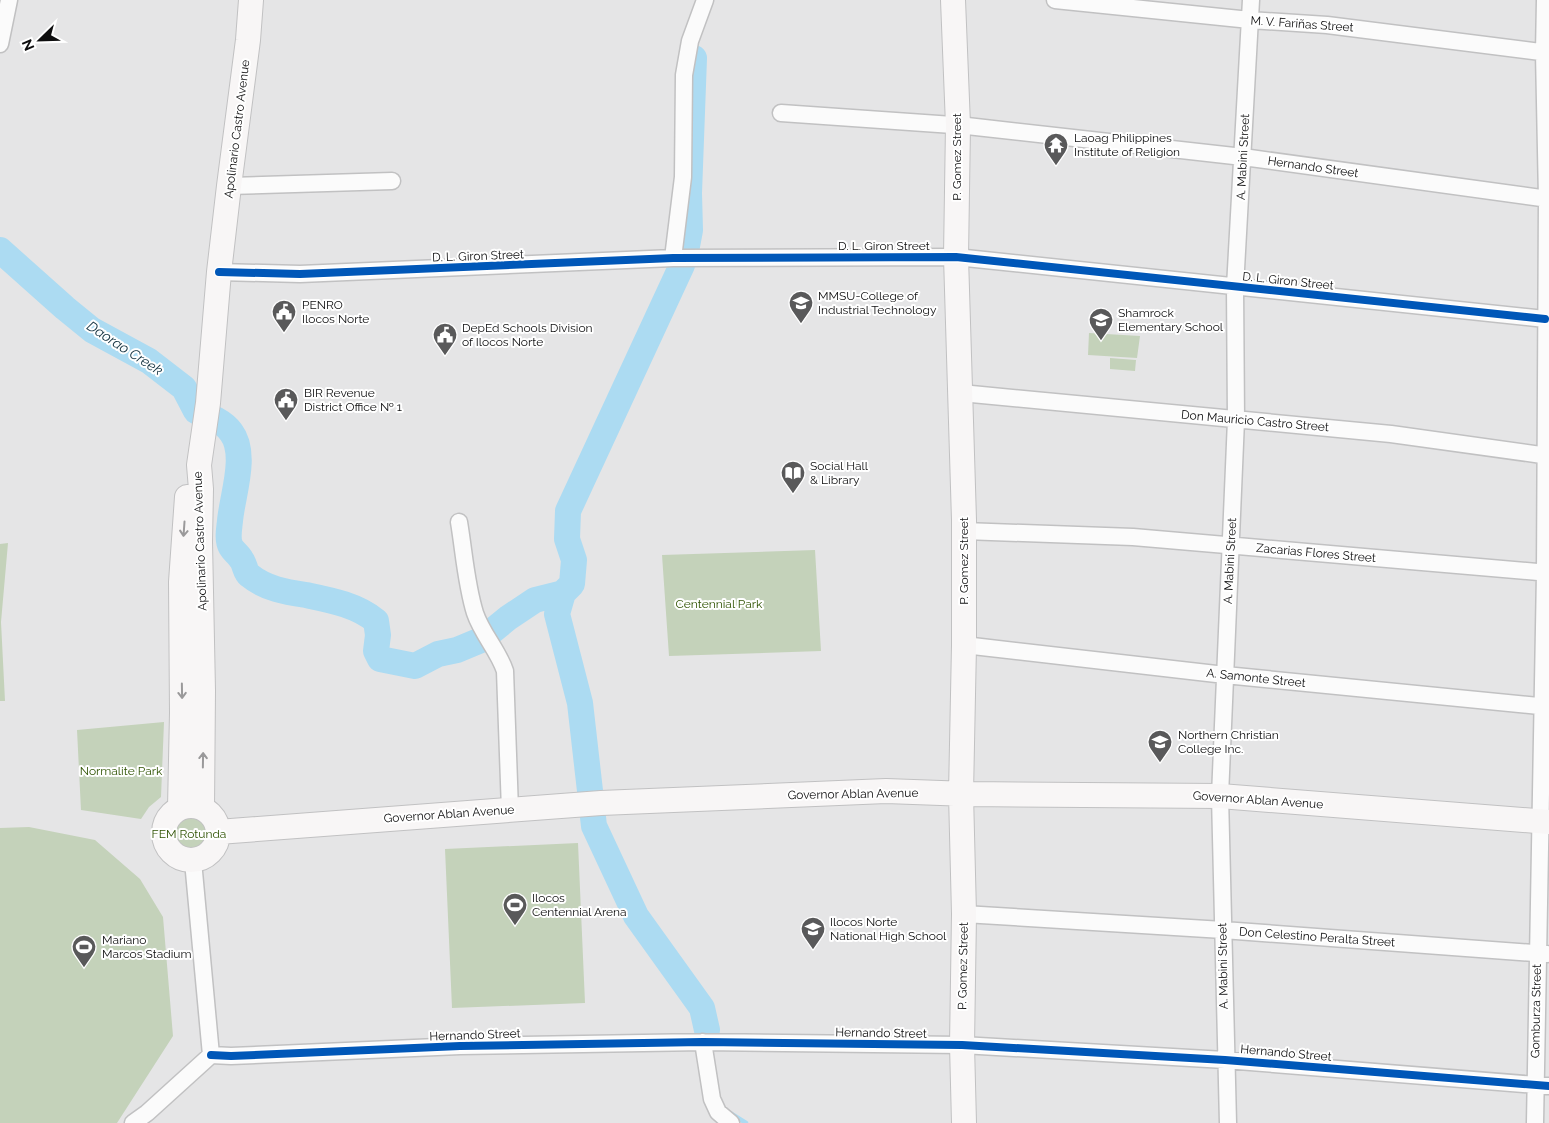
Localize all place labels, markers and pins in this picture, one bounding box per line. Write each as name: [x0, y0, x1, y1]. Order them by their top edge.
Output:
place label: Laoag Philippines Institute of Religion: [1074, 131, 1180, 159]
temple icon: Laoag Philippines Institute of Religion: [1043, 132, 1069, 166]
place label: MMSU-College of Industrial Technology: [818, 289, 937, 317]
school or university icon: MMSU-College of Industrial Technology: [788, 290, 814, 324]
place label: PENRO Ilocos Norte: [302, 298, 369, 326]
public building icon: PENRO Ilocos Norte: [271, 299, 297, 333]
place label: Shamrock Elementary School: [1118, 306, 1224, 334]
school or university icon: Shamrock Elementary School: [1088, 307, 1114, 341]
place label: DepEd Schools Division of Ilocos Norte: [462, 321, 593, 349]
public building icon: DepEd Schools Division of Ilocos Norte: [432, 322, 458, 356]
place label: BIR Revenue District Office № 1: [304, 386, 402, 414]
public building icon: BIR Revenue District Office № 1: [273, 387, 299, 421]
place label: Social Hall & Library: [810, 459, 869, 487]
library icon: Social Hall & Library: [780, 460, 806, 494]
place label: Northern Christian College Inc.: [1178, 728, 1279, 756]
school or university icon: Northern Christian College Inc.: [1147, 729, 1173, 763]
place label: Ilocos Centennial Arena: [532, 891, 627, 919]
sports icon: Ilocos Centennial Arena: [502, 892, 528, 926]
place label: Ilocos Norte National High School: [830, 915, 947, 943]
school or university icon: Ilocos Norte National High School: [800, 916, 826, 950]
place label: Mariano Marcos Stadium: [102, 933, 192, 961]
sports icon: Mariano Marcos Stadium: [71, 934, 97, 968]

